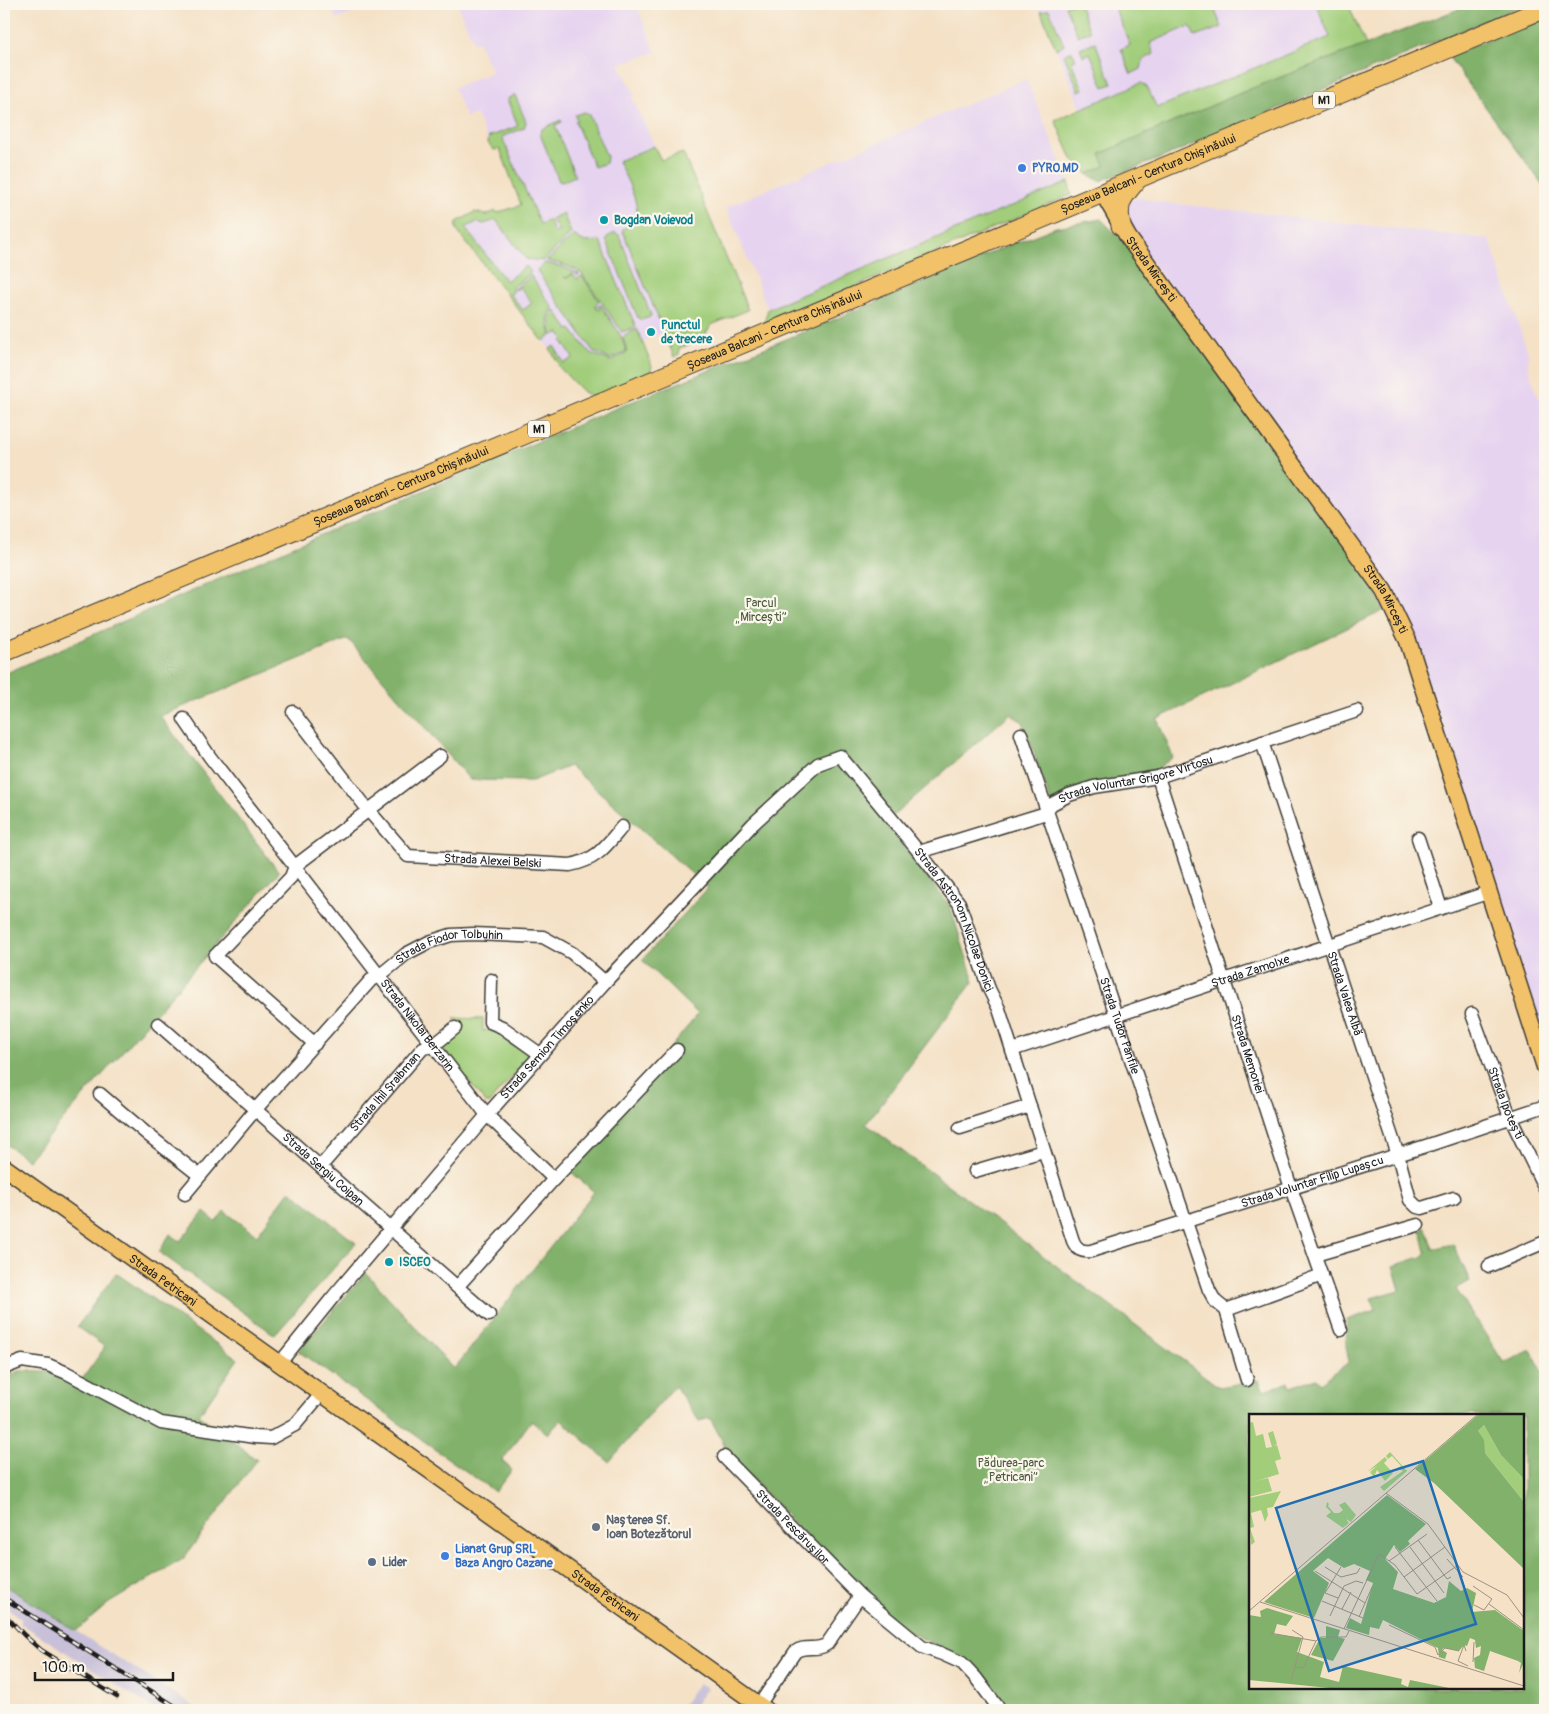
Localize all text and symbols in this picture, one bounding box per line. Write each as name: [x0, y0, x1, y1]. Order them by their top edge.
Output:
road number: M1: [1313, 92, 1335, 108]
street label: Șoseaua Balcani - Centura Chișinăului: [1058, 131, 1238, 217]
place label: PYRO.MD: [1032, 161, 1079, 176]
marker: PYRO.MD: [1016, 162, 1028, 174]
place label: Bogdan Voievod: [614, 213, 693, 228]
marker: Bogdan Voievod: [598, 214, 610, 226]
street label: Strada Mircești: [1122, 233, 1180, 305]
street label: Șoseaua Balcani - Centura Chișinăului: [685, 287, 864, 373]
place label: Punctul de trecere: [661, 318, 713, 347]
marker: Punctul de trecere: [645, 326, 657, 338]
road number: M1: [528, 420, 550, 438]
street label: Șoseaua Balcani - Centura Chișinăului: [311, 443, 490, 529]
street label: Strada Mircești: [1360, 561, 1411, 636]
park label: Parcul „Mircești”: [735, 596, 787, 625]
street label: Strada Voluntar Grigore Vîrtosu: [1056, 752, 1215, 807]
street label: Strada Astronom Nicolae Donici: [911, 844, 997, 994]
street label: Strada Alexei Belski: [444, 851, 541, 871]
street label: Strada Fiodor Tolbuhin: [392, 926, 503, 967]
street label: Strada Valea Albă: [1324, 949, 1366, 1038]
street label: Strada Zamolxe: [1209, 951, 1291, 991]
street label: Strada Tudor Panfile: [1096, 975, 1143, 1076]
street label: Strada Nikolai Berzarin: [377, 976, 458, 1074]
street label: Strada Semion Timoșenko: [497, 992, 598, 1102]
street label: Strada Memoriei: [1228, 1013, 1267, 1095]
street label: Strada Ihil Șraibman: [347, 1049, 424, 1135]
street label: Strada Ipotești: [1485, 1065, 1527, 1141]
street label: Strada Sergiu Coipan: [279, 1129, 367, 1209]
street label: Strada Voluntar Filip Lupașcu: [1239, 1152, 1385, 1211]
street label: Strada Petricani: [126, 1251, 200, 1309]
place label: ISCEO: [399, 1255, 431, 1270]
marker: ISCEO: [383, 1256, 395, 1268]
inset map: [1249, 1414, 1524, 1689]
park label: Pădurea-parc „Petricani”: [977, 1456, 1045, 1485]
street label: Strada Pescărușilor: [752, 1486, 833, 1568]
place label: Nașterea Sf. Ioan Botezătorul: [606, 1513, 691, 1542]
marker: Nașterea Sf. Ioan Botezătorul: [590, 1521, 602, 1533]
place label: Lianat Grup SRL Baza Angro Cazane: [455, 1542, 554, 1571]
marker: Lianat Grup SRL Baza Angro Cazane: [439, 1550, 451, 1562]
place label: Lider: [382, 1555, 408, 1570]
marker: Lider: [366, 1556, 378, 1568]
street label: Strada Petricani: [568, 1566, 642, 1625]
scale bar: [35, 1649, 172, 1681]
text: 100 m: [42, 1658, 85, 1677]

